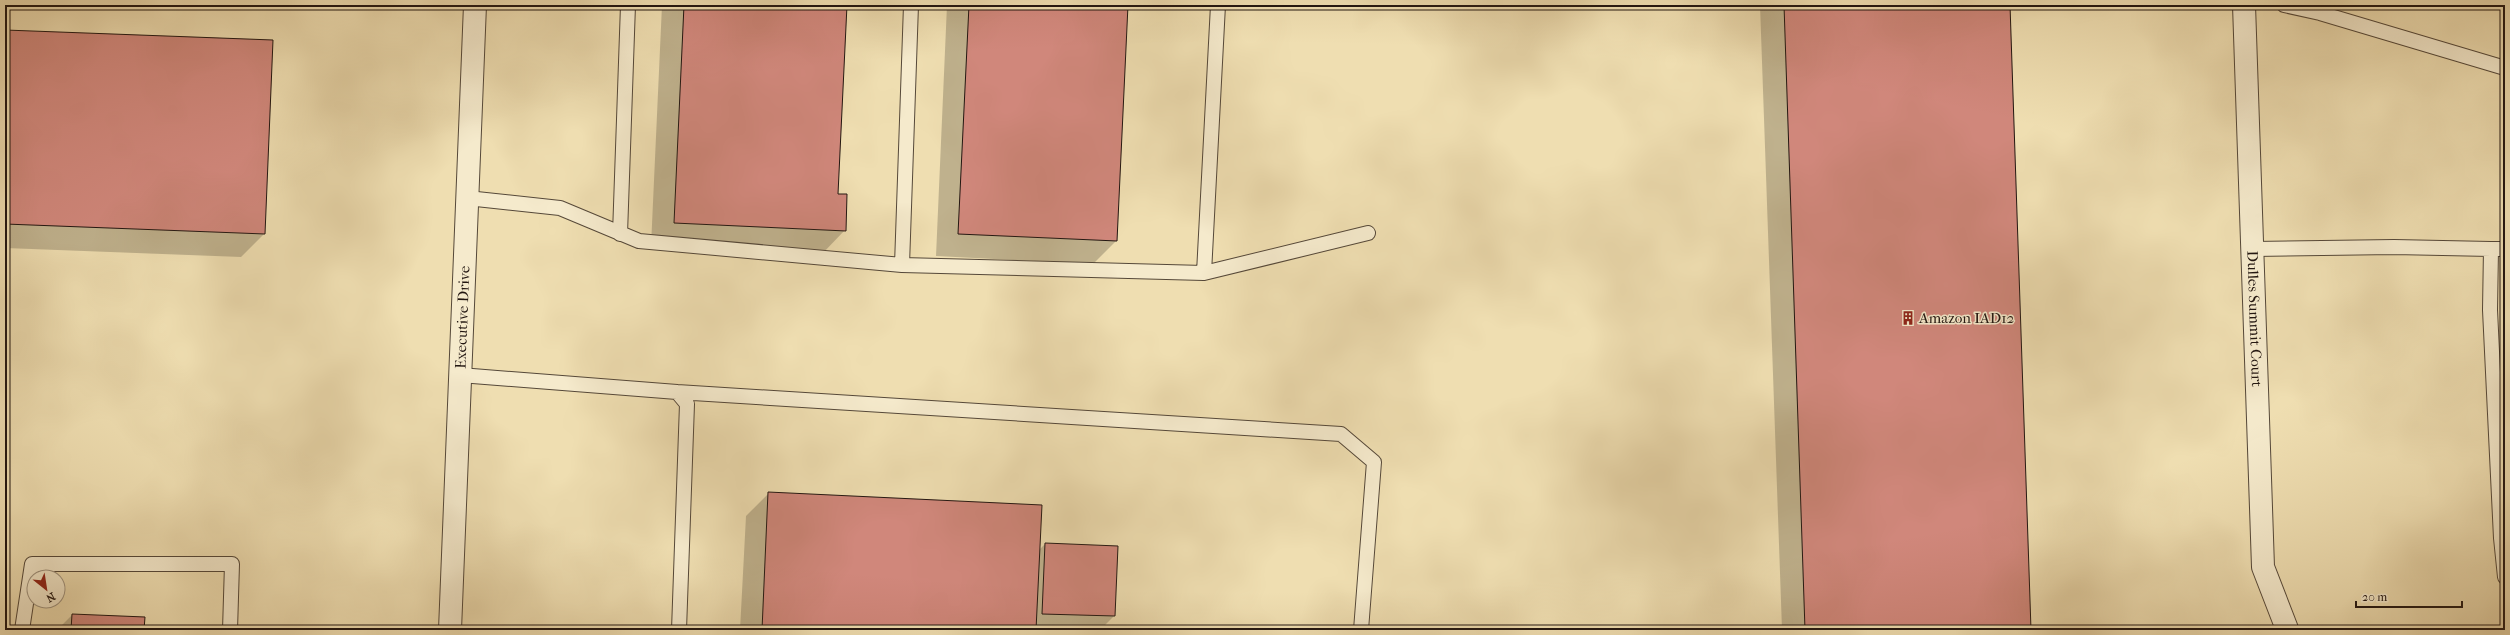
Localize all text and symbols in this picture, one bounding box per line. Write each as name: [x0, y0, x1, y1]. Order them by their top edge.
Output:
street label: Dulles Summit Court: [2243, 250, 2266, 388]
street label: Executive Drive: [451, 265, 474, 369]
place label: Amazon IAD12: [1918, 309, 2015, 327]
building icon: Amazon IAD12: [1900, 310, 1916, 326]
north arrow: [26, 569, 66, 609]
scale bar: [2356, 583, 2462, 609]
text: N: [43, 590, 58, 605]
text: 20 m: [2362, 590, 2387, 604]

